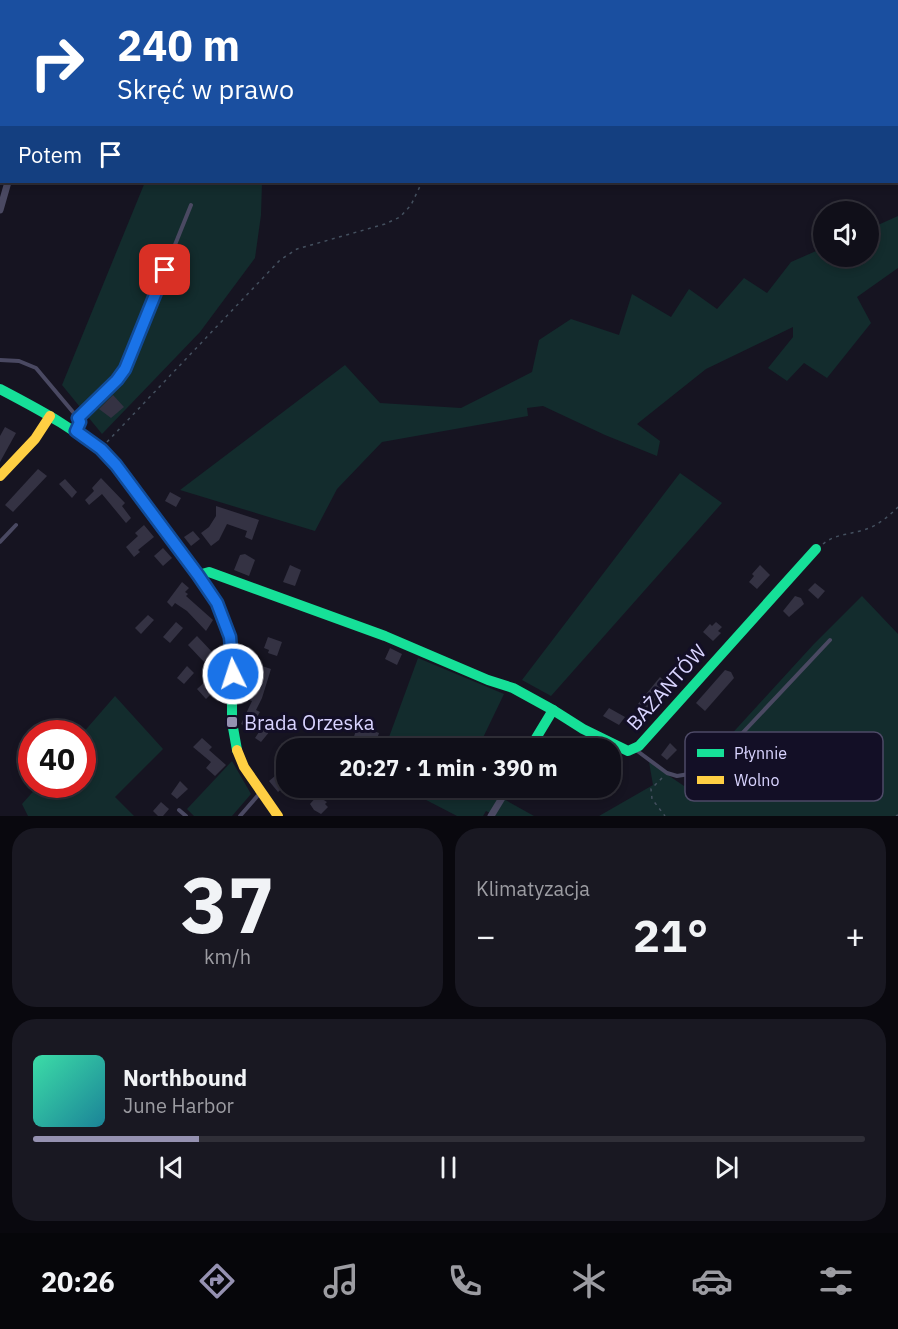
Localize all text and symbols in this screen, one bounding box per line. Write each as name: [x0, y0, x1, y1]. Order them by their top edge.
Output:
text: 240 m: [117, 18, 240, 73]
icon: right: [18, 24, 96, 102]
text: Skręć w prawo: [117, 71, 294, 106]
icon: arrive: [94, 138, 127, 171]
text: Potem: [18, 140, 82, 169]
map controls: [813, 201, 879, 267]
button: sound: [813, 201, 879, 267]
pin: [139, 244, 190, 295]
icon: arrive: [148, 253, 181, 286]
street label: BAŻANTÓW: [620, 638, 712, 736]
position arrow: [201, 642, 265, 706]
place label: Brada Orzeska: [244, 709, 375, 736]
marker: Brada Orzeska: [225, 715, 239, 729]
speed limit sign: 40: [18, 720, 96, 798]
legend: [685, 732, 883, 801]
text: Płynnie: [734, 743, 787, 763]
text: 20:27 · 1 min · 390 m: [339, 753, 558, 782]
text: Wolno: [734, 770, 779, 790]
text: 37: [181, 853, 274, 954]
text: Klimatyzacja: [476, 875, 590, 902]
text: 21°: [633, 906, 708, 964]
text: −: [476, 914, 496, 957]
text: +: [845, 914, 865, 957]
text: km/h: [204, 943, 251, 970]
text: Northbound: [123, 1063, 247, 1092]
text: June Harbor: [123, 1092, 234, 1119]
icon: previous: [155, 1151, 188, 1184]
icon: pause: [432, 1151, 465, 1184]
icon: next: [710, 1151, 743, 1184]
icon: directions: [196, 1260, 238, 1302]
icon: music: [320, 1260, 362, 1302]
icon: phone: [444, 1260, 486, 1302]
icon: climate: [568, 1260, 610, 1302]
icon: car: [691, 1260, 733, 1302]
icon: filters: [815, 1260, 857, 1302]
text: 20:26: [41, 1264, 115, 1299]

